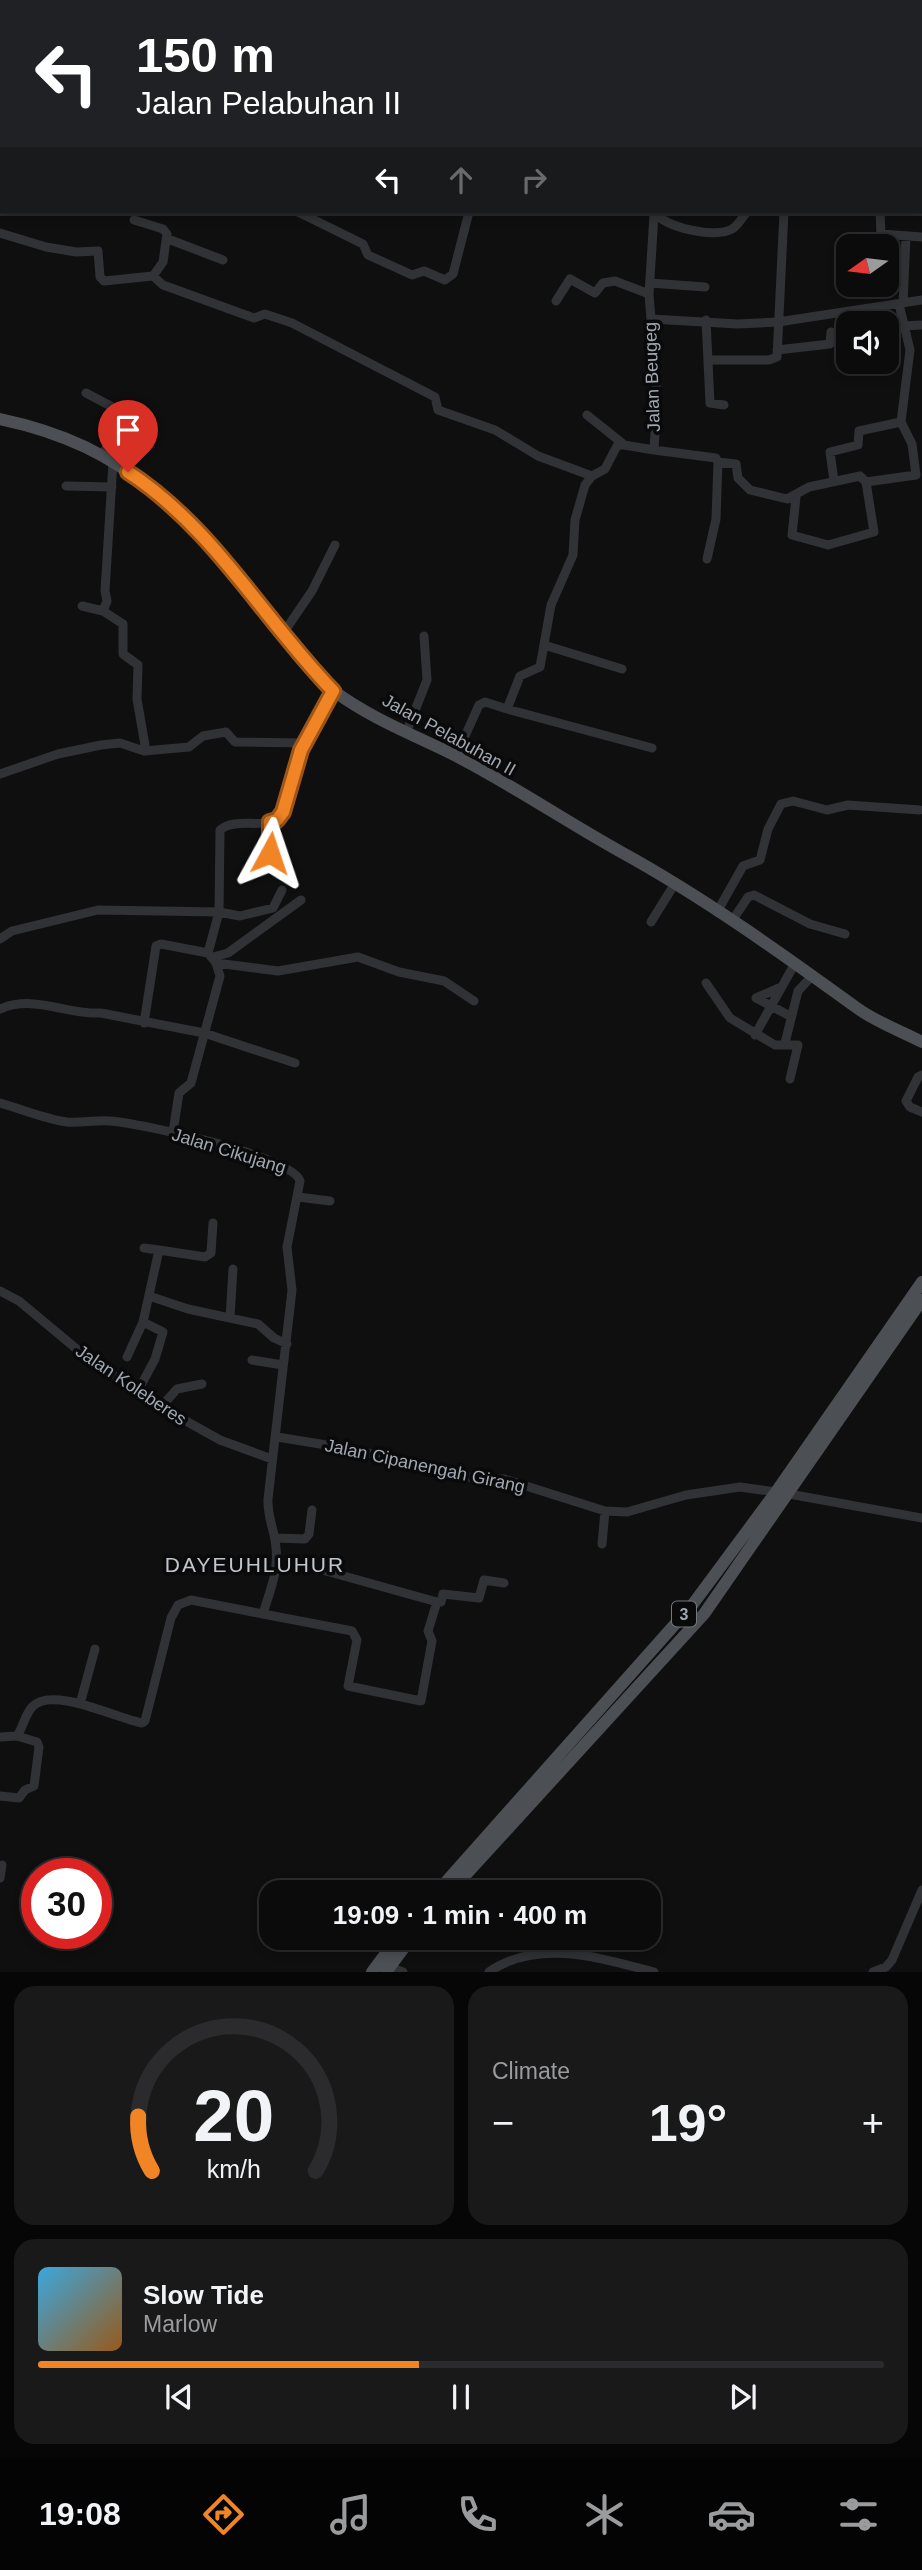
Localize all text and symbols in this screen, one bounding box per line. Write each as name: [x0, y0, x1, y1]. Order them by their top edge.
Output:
icon: left: [21, 28, 112, 119]
text: 150 m: [136, 28, 275, 82]
text: Jalan Pelabuhan II: [136, 85, 401, 121]
icon: left: [369, 161, 407, 199]
icon: ahead: [442, 161, 480, 199]
icon: right: [515, 161, 553, 199]
north arrow: [836, 234, 900, 298]
map controls: [836, 234, 899, 374]
button: sound: [836, 311, 899, 374]
street label: Jalan Beugeg: [640, 322, 664, 432]
pin: [98, 400, 158, 472]
icon: arrive: [109, 411, 147, 449]
street label: Jalan Pelabuhan II: [379, 690, 519, 780]
position arrow: [233, 816, 307, 890]
street label: Jalan Cikujang: [170, 1124, 288, 1178]
street label: Jalan Koleberes: [72, 1341, 190, 1429]
street label: Jalan Cipanengah Girang: [323, 1435, 527, 1497]
district label: DAYEUHLUHUR: [165, 1553, 345, 1576]
road number: 3: [672, 1602, 696, 1626]
speed limit sign: 30: [21, 1858, 112, 1949]
text: 19:09 · 1 min · 400 m: [333, 1900, 587, 1930]
text: Climate: [492, 2058, 570, 2084]
text: 20: [194, 2076, 274, 2157]
text: 19°: [649, 2094, 727, 2152]
text: −: [492, 2102, 514, 2144]
text: +: [862, 2102, 884, 2144]
text: km/h: [207, 2155, 261, 2183]
text: Slow Tide: [143, 2280, 264, 2310]
text: Marlow: [143, 2311, 217, 2337]
icon: previous: [160, 2378, 198, 2416]
icon: pause: [442, 2378, 480, 2416]
icon: next: [724, 2378, 762, 2416]
icon: directions: [199, 2490, 248, 2539]
icon: music: [326, 2490, 375, 2539]
icon: phone: [453, 2490, 502, 2539]
icon: climate: [580, 2490, 629, 2539]
icon: car: [707, 2490, 756, 2539]
icon: filters: [834, 2490, 883, 2539]
text: 19:08: [39, 2496, 121, 2532]

